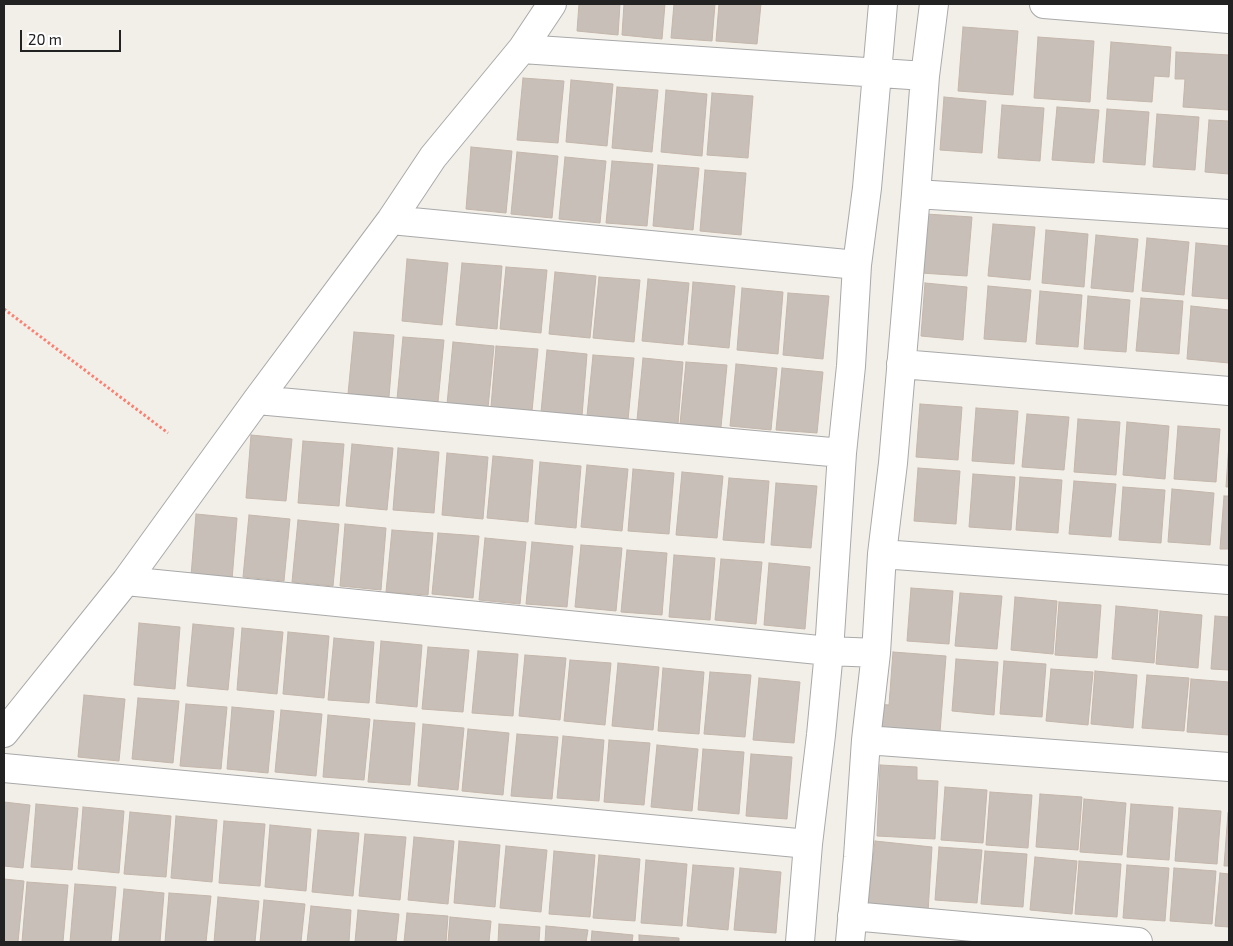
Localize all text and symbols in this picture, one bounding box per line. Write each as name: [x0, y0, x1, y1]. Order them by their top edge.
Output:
scale bar: [22, 20, 124, 52]
text: 20 m: [28, 30, 62, 48]

